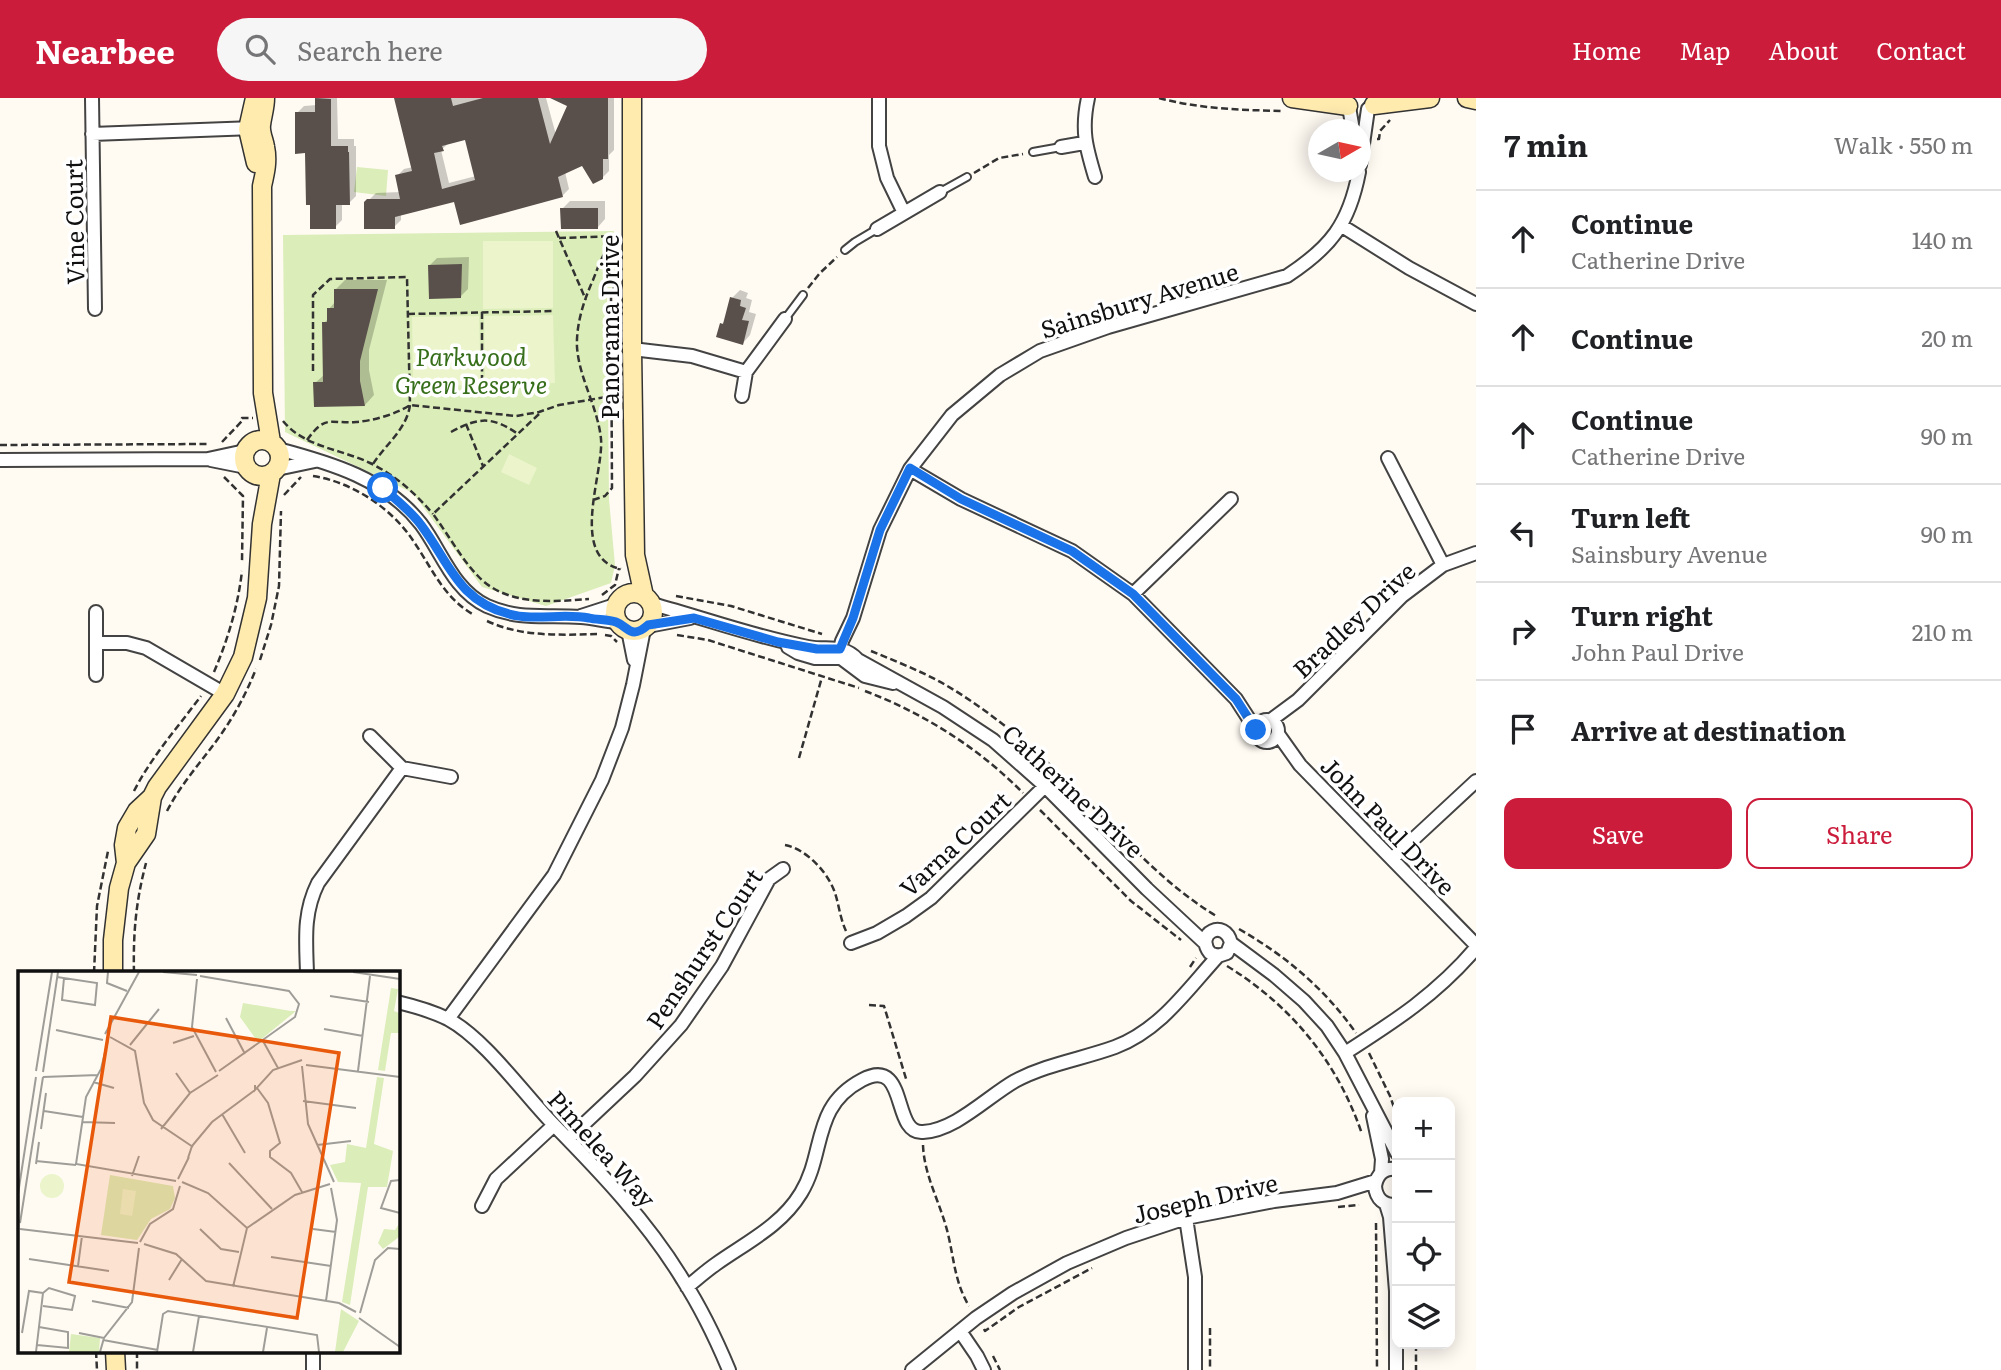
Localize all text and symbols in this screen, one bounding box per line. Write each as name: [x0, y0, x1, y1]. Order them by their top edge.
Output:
search box: [217, 18, 707, 81]
text: Nearbee: [35, 25, 175, 74]
icon: search: [241, 30, 279, 68]
text: Search here: [297, 30, 443, 69]
text: Home: [1572, 32, 1641, 67]
text: Map: [1679, 32, 1730, 67]
text: About: [1768, 32, 1838, 67]
text: Contact: [1876, 32, 1966, 67]
north arrow: [1308, 119, 1371, 182]
text: 7 min: [1504, 122, 1588, 166]
text: Walk · 550 m: [1834, 127, 1973, 161]
street label: Vine Court: [54, 159, 92, 285]
text: Continue: [1571, 203, 1693, 242]
icon: ahead: [1504, 220, 1542, 258]
text: 140 m: [1912, 222, 1973, 256]
street label: Panorama Drive: [591, 235, 626, 419]
text: Catherine Drive: [1571, 242, 1745, 276]
street label: Sainsbury Avenue: [1036, 252, 1242, 346]
icon: ahead: [1504, 318, 1542, 356]
text: Continue: [1571, 318, 1693, 357]
text: 20 m: [1921, 320, 1973, 354]
park label: Parkwood Green Reserve: [395, 338, 547, 401]
text: Continue: [1571, 399, 1693, 438]
icon: ahead: [1504, 416, 1542, 454]
text: 90 m: [1921, 418, 1973, 452]
text: Catherine Drive: [1571, 438, 1745, 472]
route start: [367, 472, 398, 503]
text: Turn left: [1571, 497, 1690, 536]
icon: left: [1504, 514, 1542, 552]
text: 90 m: [1921, 516, 1973, 550]
text: Sainsbury Avenue: [1571, 536, 1767, 570]
street label: Bradley Drive: [1284, 553, 1422, 685]
text: Turn right: [1571, 595, 1713, 634]
icon: right: [1504, 612, 1542, 650]
text: 210 m: [1912, 614, 1973, 648]
text: John Paul Drive: [1571, 634, 1744, 668]
icon: arrive: [1504, 710, 1542, 748]
text: Arrive at destination: [1571, 710, 1846, 749]
route end: [1240, 714, 1271, 745]
street label: Catherine Drive: [996, 715, 1152, 865]
street label: John Paul Drive: [1314, 748, 1464, 902]
street label: Varna Court: [891, 782, 1018, 904]
button: Save: [1504, 798, 1732, 869]
button: Share: [1746, 798, 1973, 869]
street label: Penshurst Court: [636, 860, 770, 1035]
inset map: [18, 971, 399, 1352]
street label: Pimelea Way: [541, 1082, 665, 1214]
map controls: [1392, 1097, 1455, 1349]
button: +: [1392, 1097, 1455, 1160]
button: −: [1392, 1160, 1455, 1223]
street label: Joseph Drive: [1129, 1163, 1281, 1231]
button: locate: [1392, 1223, 1455, 1286]
button: layers: [1392, 1286, 1455, 1349]

